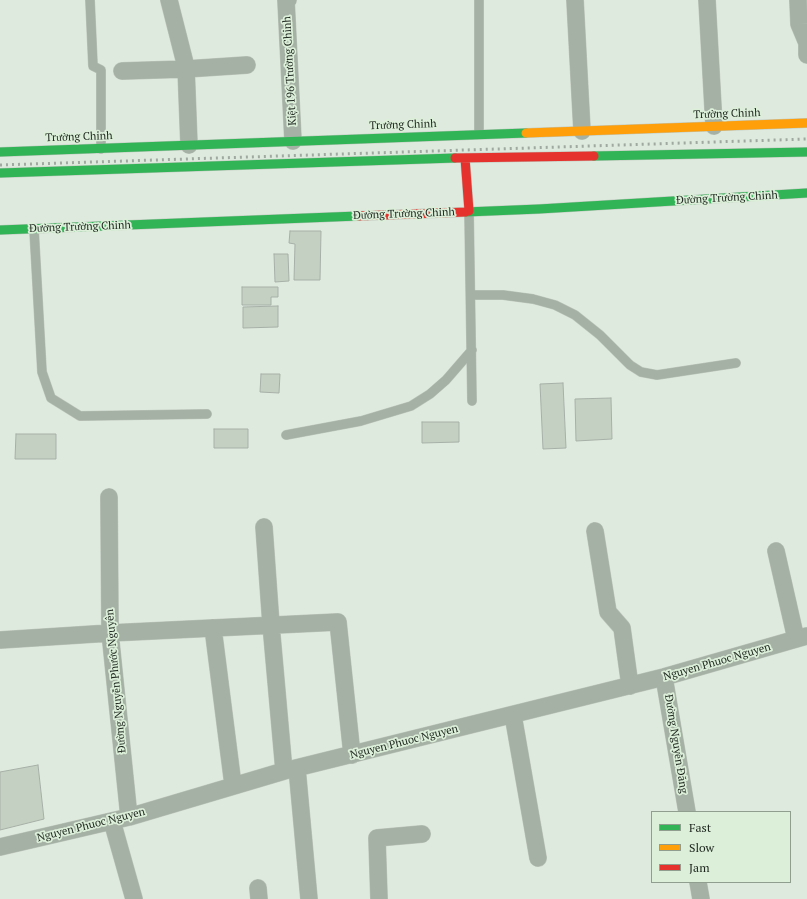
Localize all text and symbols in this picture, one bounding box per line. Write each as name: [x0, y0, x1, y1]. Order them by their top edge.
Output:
street label: Kiệt 196 Trường Chinh: [281, 16, 299, 126]
street label: Trường Chinh: [693, 106, 761, 122]
street label: Trường Chinh: [369, 117, 437, 133]
street label: Trường Chinh: [45, 129, 113, 145]
street label: Đường Trường Chinh: [676, 189, 778, 207]
street label: Đường Trường Chinh: [353, 206, 455, 222]
street label: Đường Trường Chinh: [29, 219, 131, 235]
street label: Đường Nguyễn Phước Nguyên: [103, 608, 129, 754]
street label: Nguyen Phuoc Nguyen: [662, 640, 772, 684]
street label: Đường Nguyễn Đăng: [662, 694, 690, 794]
street label: Nguyen Phuoc Nguyen: [349, 722, 459, 762]
street label: Nguyen Phuoc Nguyen: [36, 805, 146, 845]
legend: [651, 811, 791, 883]
text: Fast: [689, 820, 711, 835]
text: Slow: [689, 840, 714, 855]
text: Jam: [689, 860, 710, 875]

